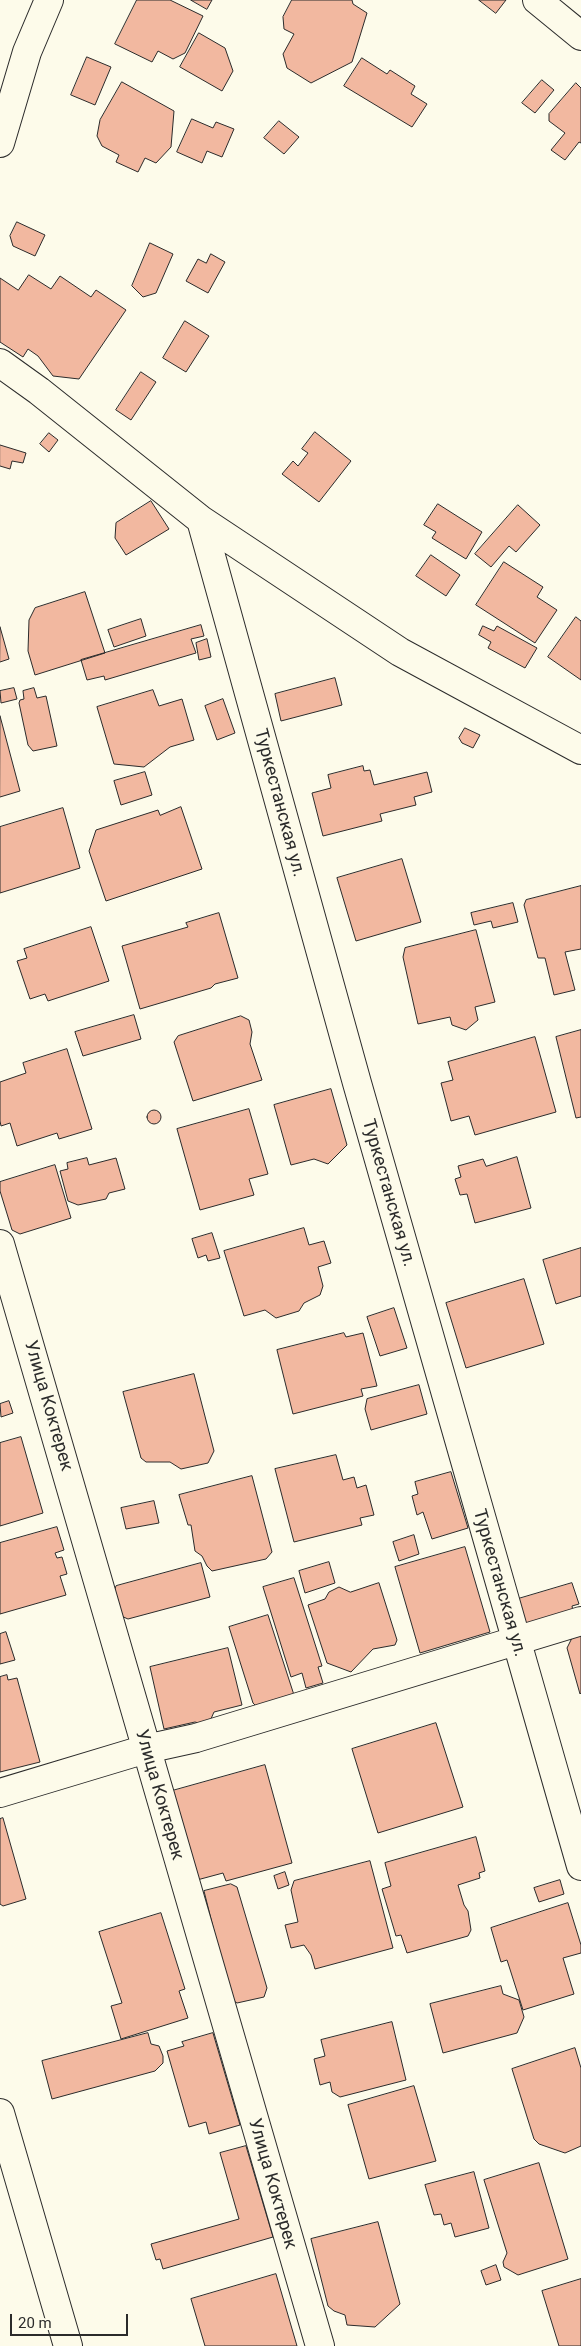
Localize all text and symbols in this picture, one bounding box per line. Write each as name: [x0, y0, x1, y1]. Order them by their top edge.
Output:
street label: Туркестанская ул.: [249, 727, 309, 879]
street label: Туркестанская ул.: [357, 1117, 419, 1269]
street label: Улица Коктерек: [19, 1338, 77, 1474]
street label: Туркестанская ул.: [468, 1507, 530, 1659]
street label: Улица Коктерек: [130, 1727, 188, 1863]
street label: Улица Коктерек: [243, 2116, 301, 2252]
scale bar: [12, 2304, 130, 2336]
text: 20 m: [18, 2314, 52, 2332]

